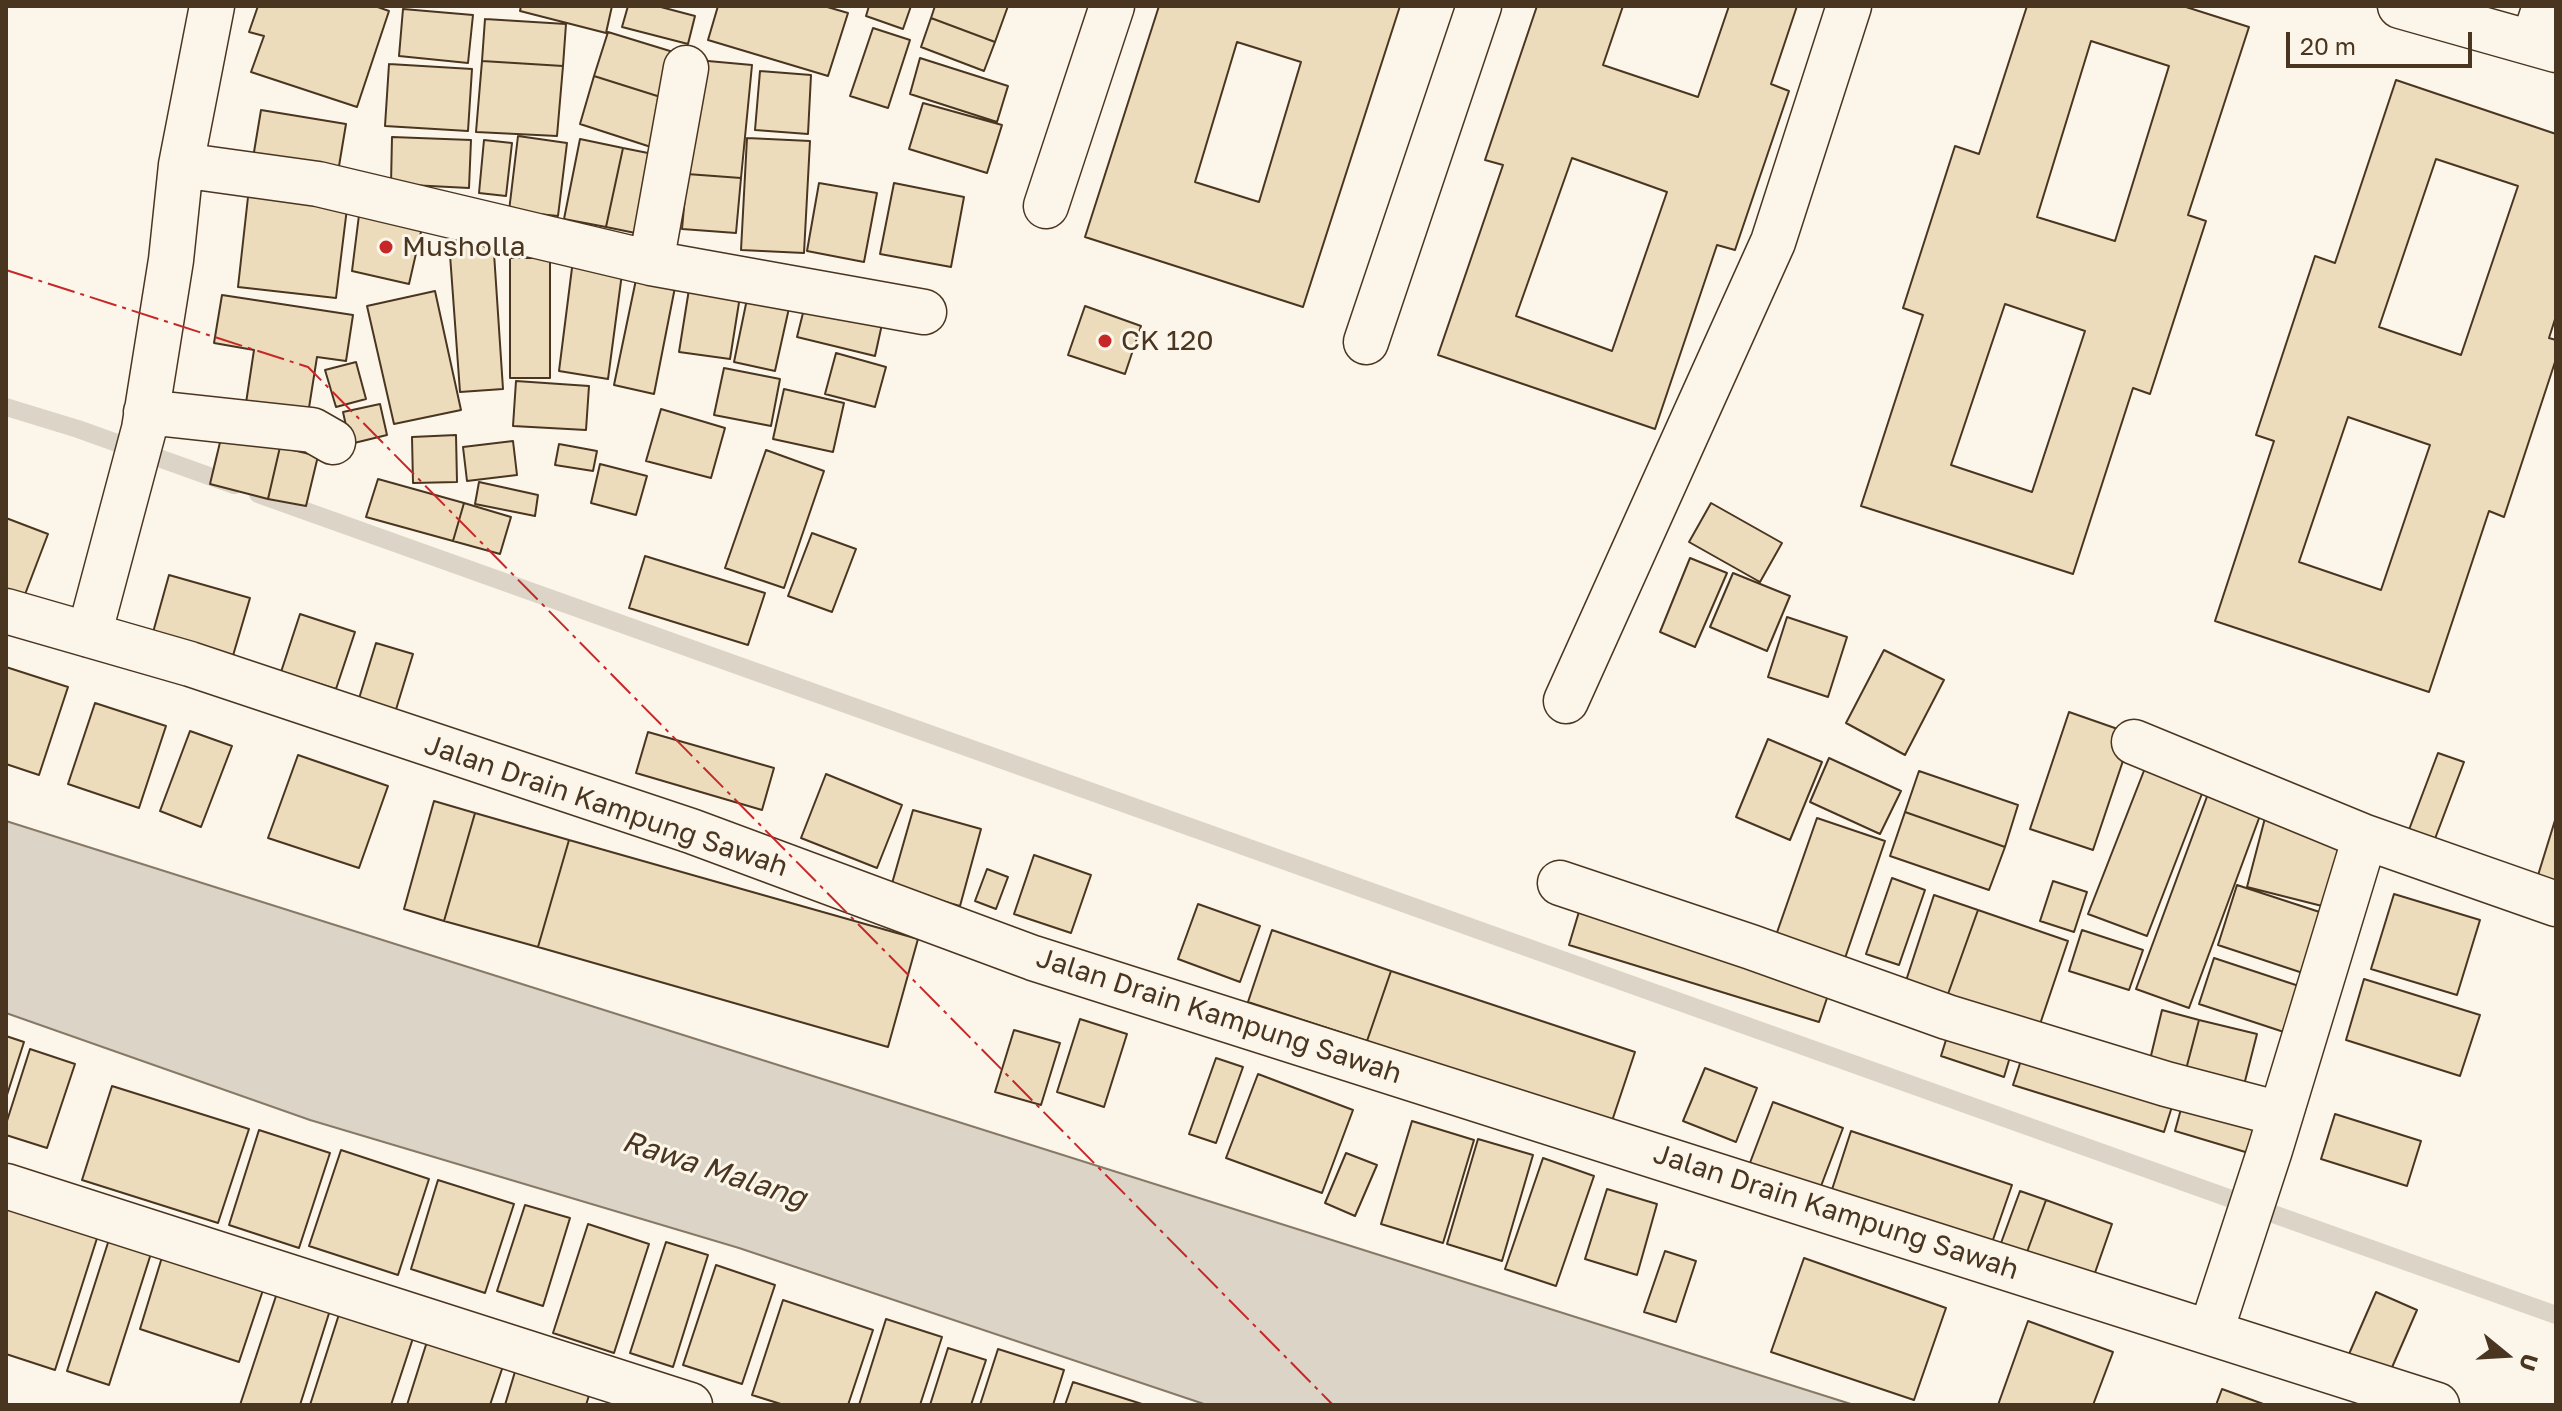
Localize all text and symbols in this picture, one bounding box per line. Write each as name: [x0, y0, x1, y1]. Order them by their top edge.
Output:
scale bar: [2290, 16, 2476, 66]
text: 20 m: [2300, 31, 2356, 60]
place label: Musholla: [402, 230, 526, 264]
marker: Musholla: [377, 238, 395, 256]
place label: CK 120: [1121, 324, 1214, 358]
marker: CK 120: [1096, 332, 1114, 350]
street label: Jalan Drain Kampung Sawah: [420, 728, 792, 884]
street label: Jalan Drain Kampung Sawah: [1032, 941, 1406, 1091]
water label: Rawa Malang: [618, 1123, 810, 1217]
street label: Jalan Drain Kampung Sawah: [1649, 1137, 2023, 1287]
north arrow: [2466, 1315, 2546, 1395]
text: U: [2514, 1351, 2545, 1374]

